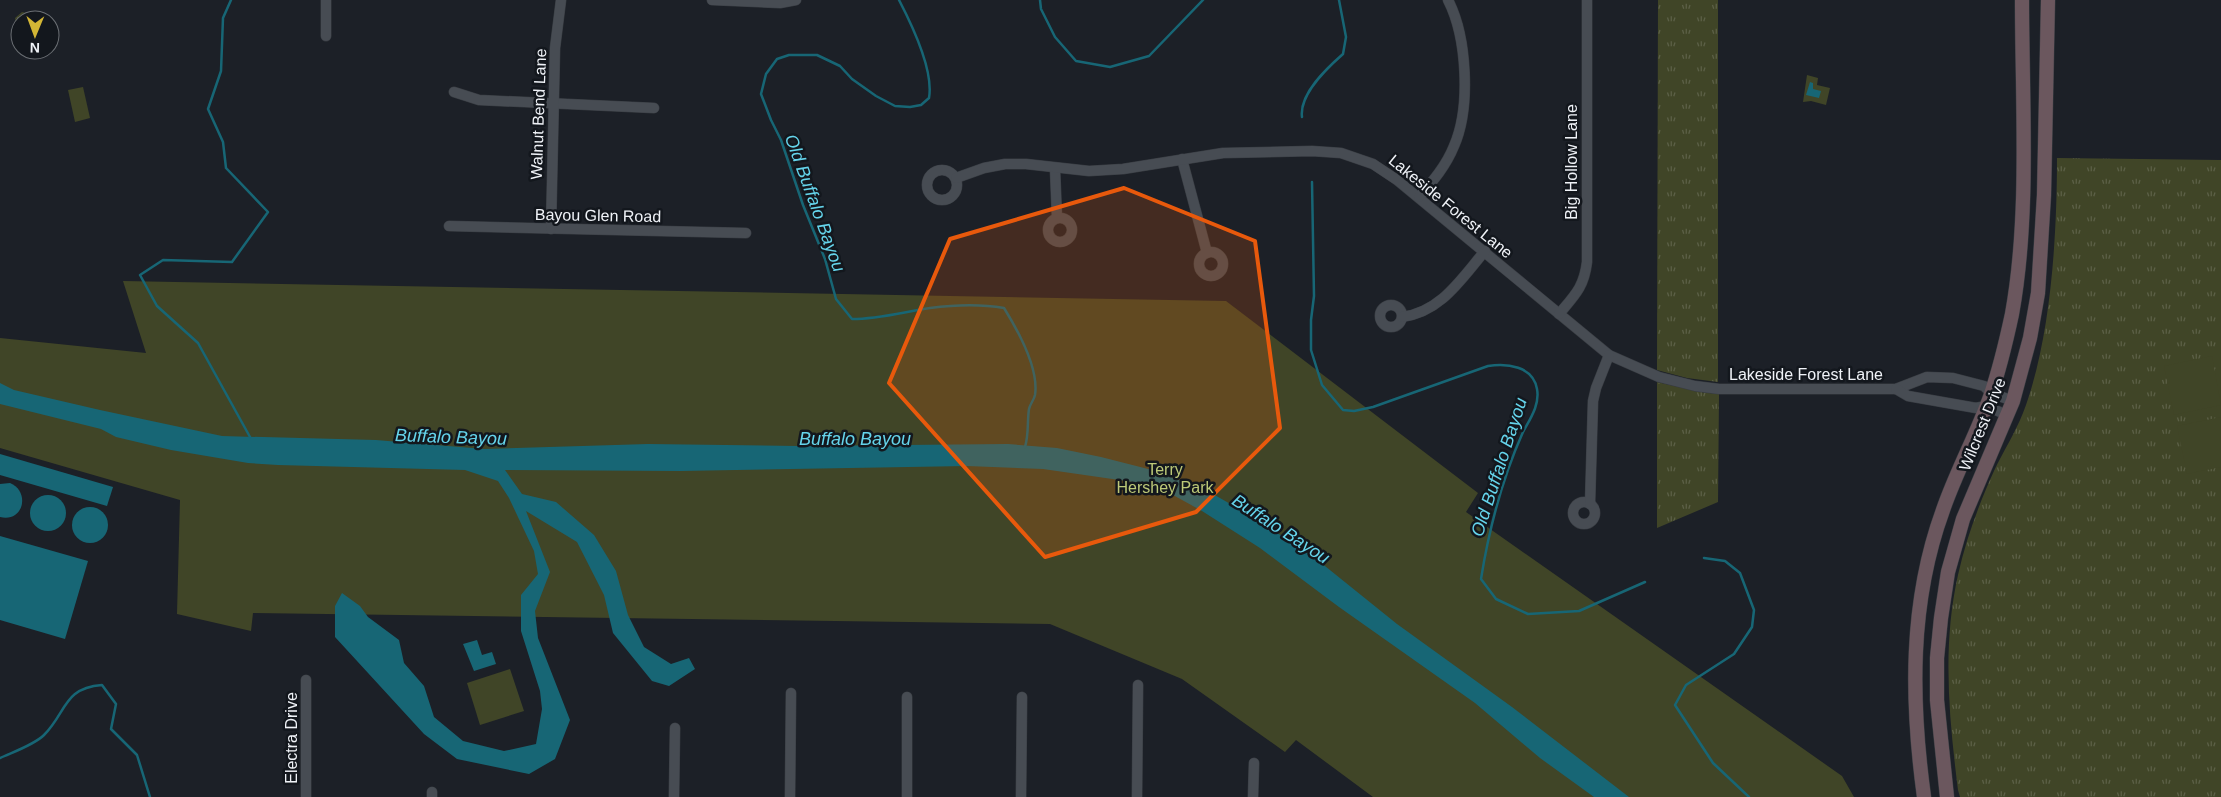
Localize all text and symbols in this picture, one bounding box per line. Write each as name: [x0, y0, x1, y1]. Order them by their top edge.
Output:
north arrow: [10, 10, 60, 60]
text: N: [30, 40, 40, 56]
street label: Walnut Bend Lane: [528, 48, 549, 180]
street label: Big Hollow Lane: [1563, 104, 1580, 220]
water label: Old Buffalo Bayou: [781, 131, 849, 275]
street label: Lakeside Forest Lane: [1386, 151, 1516, 261]
street label: Bayou Glen Road: [535, 206, 661, 225]
street label: Lakeside Forest Lane: [1729, 366, 1883, 383]
street label: Wilcrest Drive: [1956, 375, 2009, 473]
water label: Old Buffalo Bayou: [1467, 395, 1531, 539]
water label: Buffalo Bayou: [395, 425, 507, 449]
water label: Buffalo Bayou: [799, 429, 911, 449]
park label: Terry Hershey Park: [1117, 461, 1214, 496]
water label: Buffalo Bayou: [1229, 490, 1333, 568]
street label: Electra Drive: [283, 692, 300, 784]

